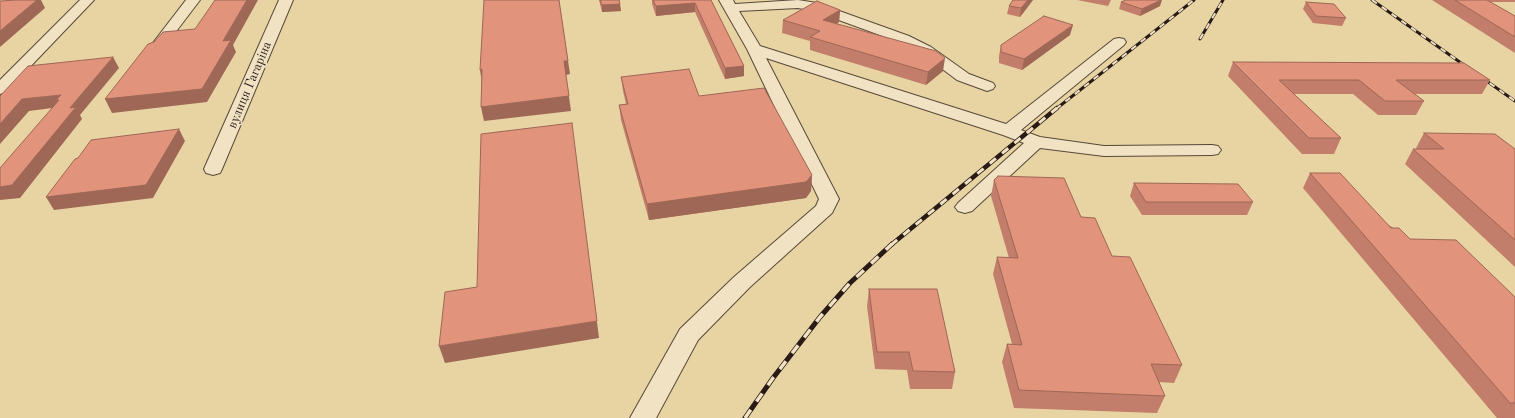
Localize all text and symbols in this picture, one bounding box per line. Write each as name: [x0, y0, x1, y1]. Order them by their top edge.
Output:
street label: вулиця Гагаріна: [225, 39, 275, 131]

